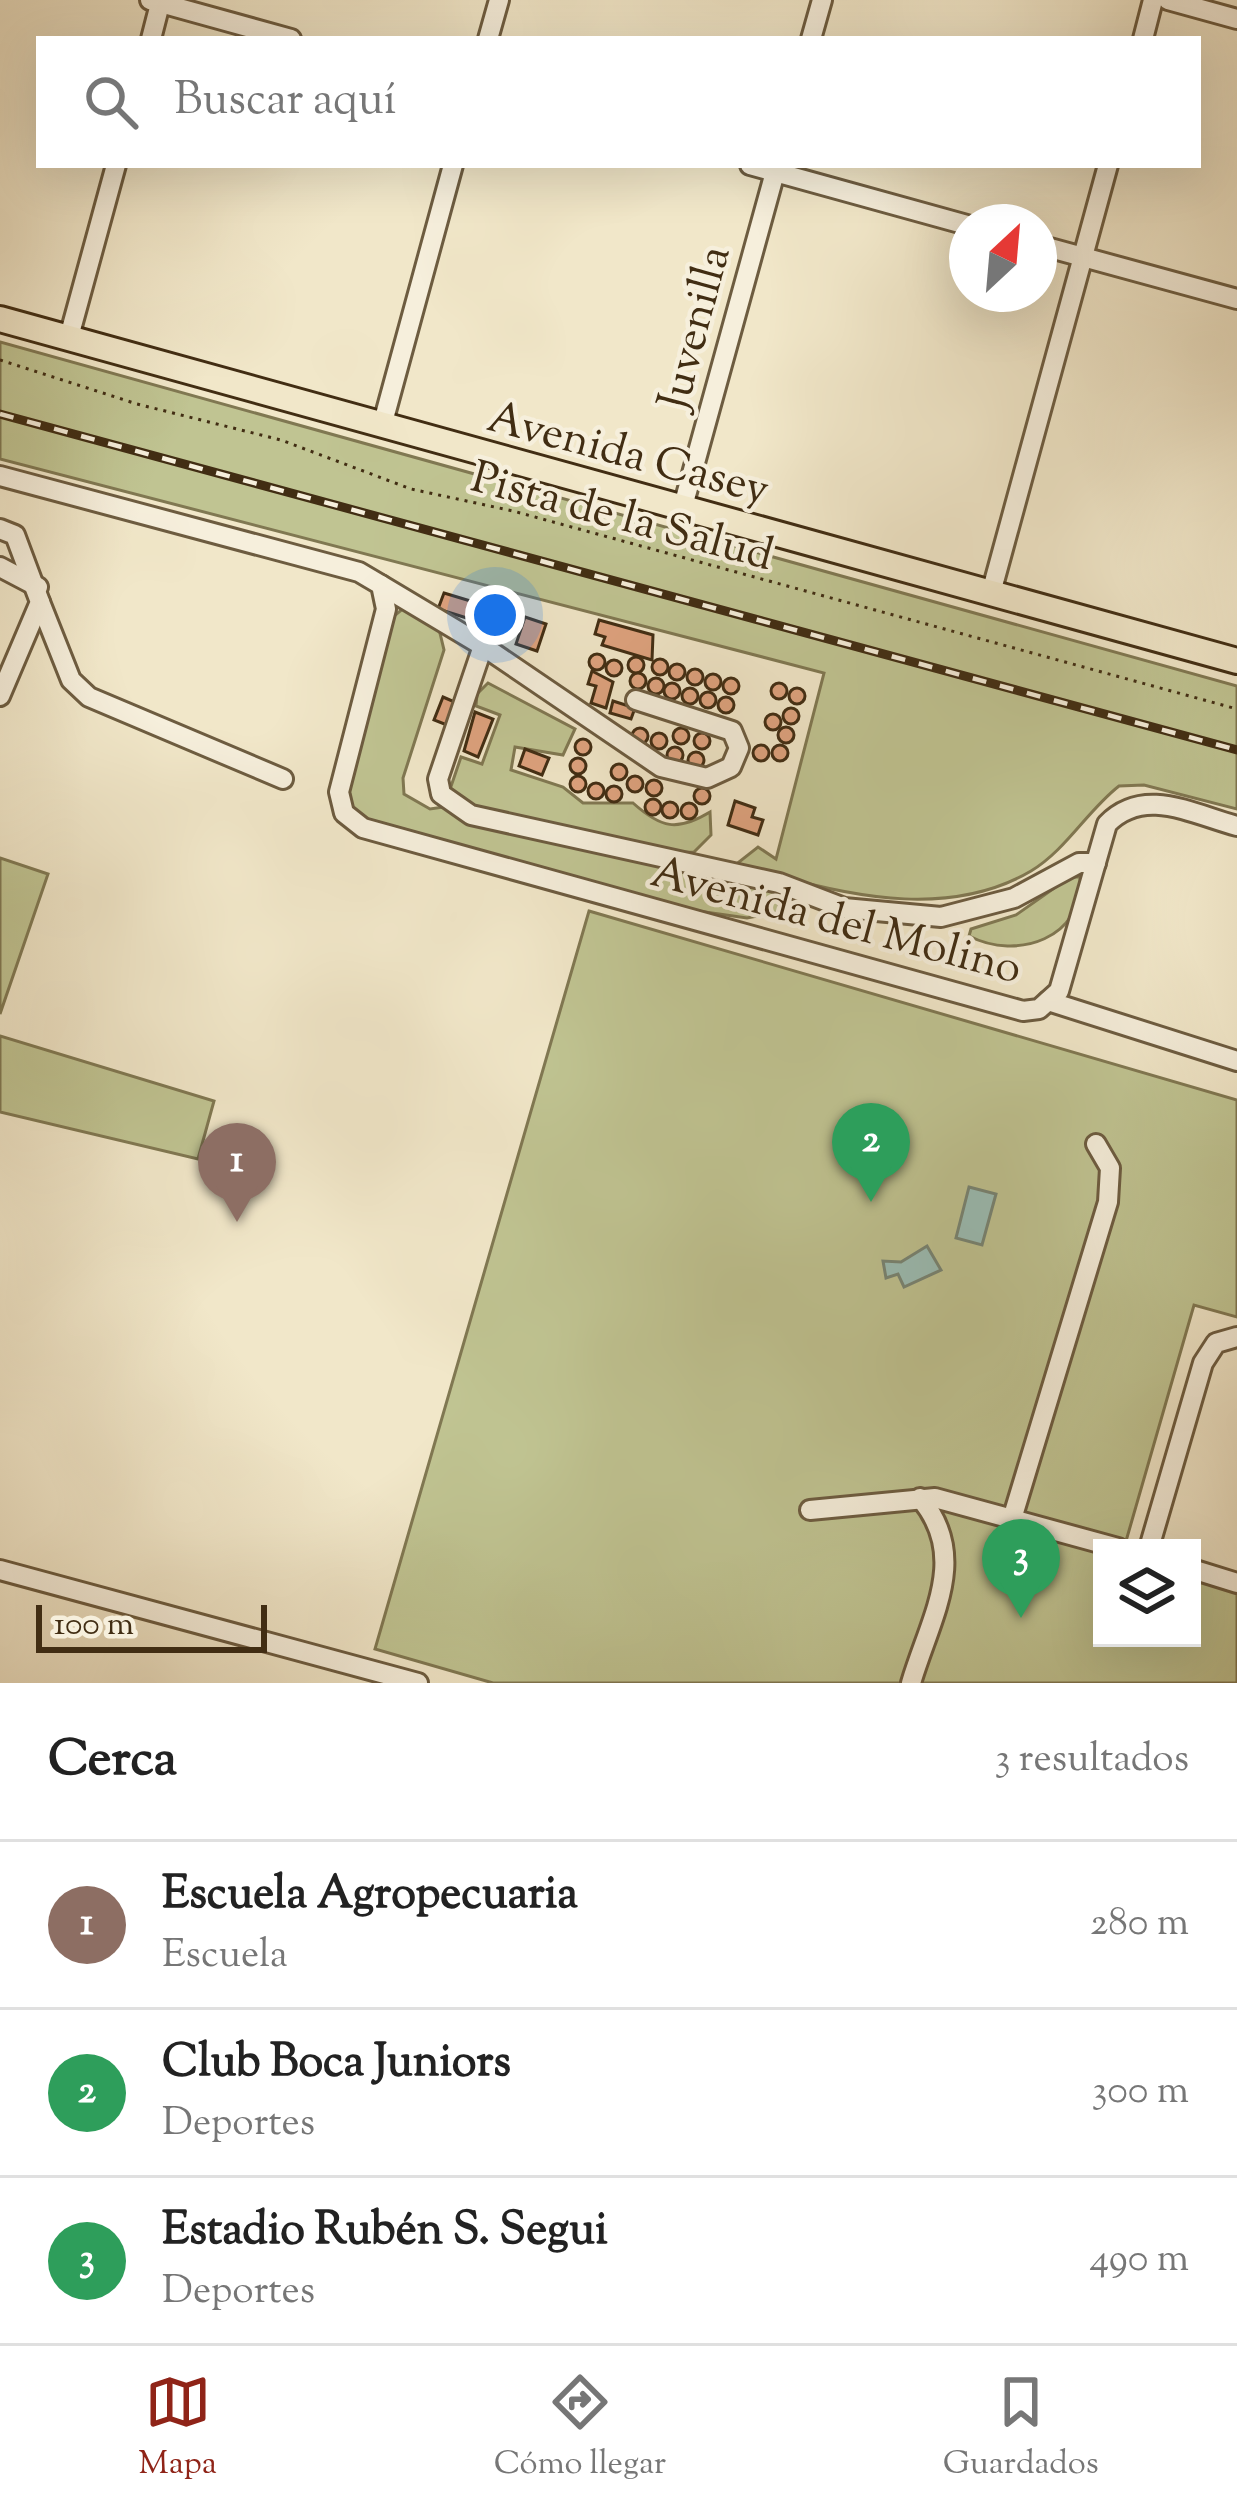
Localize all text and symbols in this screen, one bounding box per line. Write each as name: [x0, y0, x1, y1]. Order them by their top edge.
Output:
search box: [36, 36, 1201, 168]
icon: search: [78, 69, 144, 135]
text: Buscar aquí: [174, 70, 396, 135]
north arrow: [949, 204, 1057, 312]
street label: Juvenilla: [643, 239, 750, 421]
street label: Avenida Casey: [480, 388, 776, 525]
street label: Pista de la Salud: [463, 448, 780, 591]
your location: [465, 585, 525, 645]
street label: Avenida del Molino: [643, 843, 1028, 1004]
pin: 2: [832, 1103, 910, 1202]
pin: 1: [198, 1123, 276, 1222]
pin: 3: [982, 1519, 1060, 1618]
map controls: [1093, 1539, 1201, 1647]
button: layers: [1093, 1539, 1201, 1647]
scale bar: [36, 1599, 267, 1652]
text: 100 m: [54, 1602, 134, 1650]
text: Cerca: [48, 1725, 177, 1798]
text: 3 resultados: [995, 1733, 1189, 1789]
text: Escuela Agropecuaria: [162, 1864, 578, 1929]
text: 1: [80, 1897, 94, 1953]
text: 280 m: [1090, 1897, 1189, 1953]
text: Escuela: [162, 1929, 288, 1985]
text: Club Boca Juniors: [162, 2032, 511, 2097]
text: 2: [78, 2065, 96, 2121]
text: 300 m: [1092, 2065, 1189, 2121]
text: Deportes: [162, 2097, 315, 2153]
text: Estadio Rubén S. Segui: [162, 2200, 608, 2265]
text: 3: [79, 2233, 95, 2289]
text: 490 m: [1090, 2233, 1189, 2289]
text: Deportes: [162, 2265, 315, 2321]
tab: Mapa: [138, 2369, 217, 2489]
tab: Cómo llegar: [494, 2369, 666, 2489]
tab: Guardados: [943, 2369, 1099, 2489]

